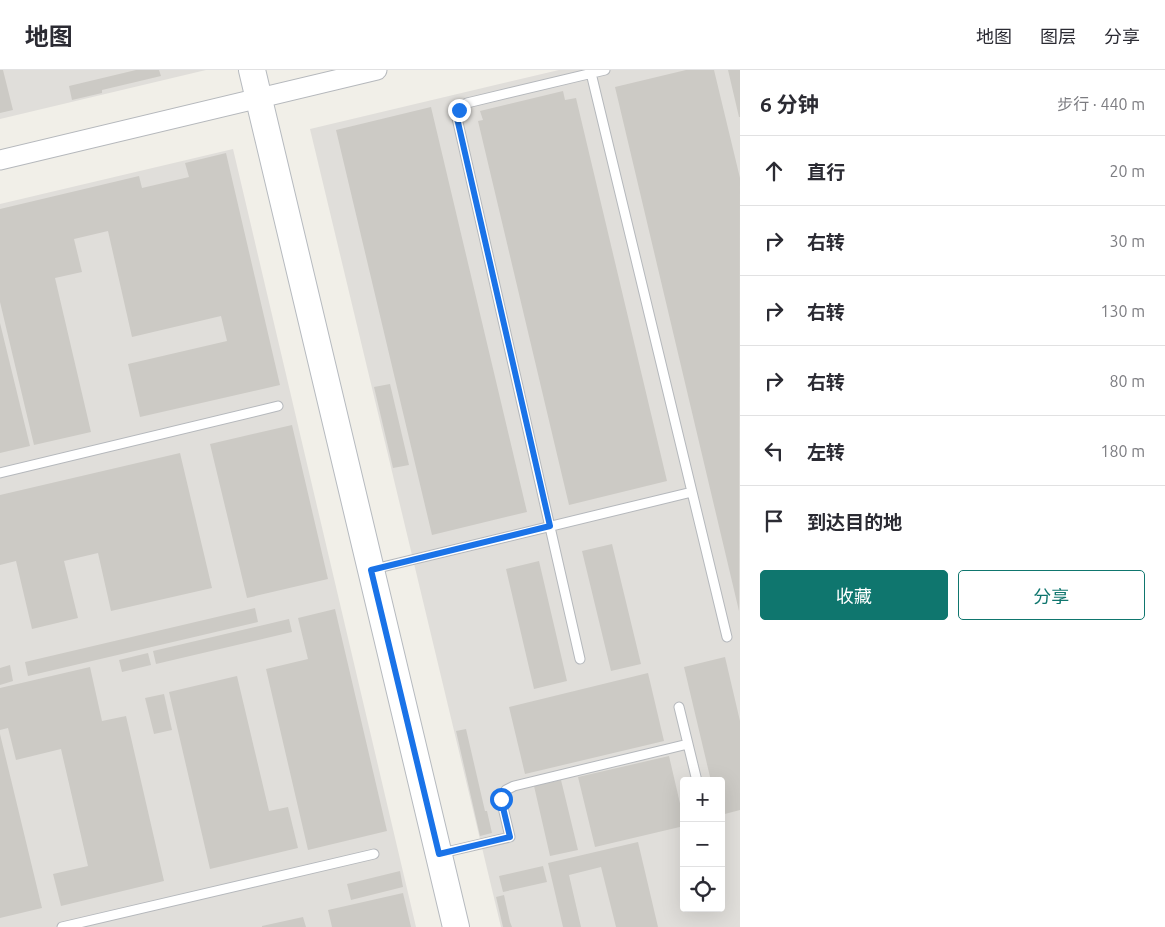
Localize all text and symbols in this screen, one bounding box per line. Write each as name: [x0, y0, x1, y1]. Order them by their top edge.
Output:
text: 地图: [25, 23, 73, 50]
text: 地图: [976, 26, 1012, 46]
text: 图层: [1040, 26, 1076, 46]
text: 分享: [1104, 26, 1140, 46]
text: 6 分钟: [760, 92, 819, 116]
text: 步行 · 440 m: [1057, 95, 1145, 113]
route end: [448, 99, 471, 122]
icon: ahead: [760, 157, 788, 185]
text: 直行: [807, 161, 845, 183]
text: 20 m: [1109, 162, 1145, 180]
icon: right: [760, 227, 788, 255]
text: 右转: [807, 231, 845, 253]
text: 30 m: [1109, 232, 1145, 250]
icon: right: [760, 297, 788, 325]
text: 右转: [807, 301, 845, 323]
text: 130 m: [1100, 302, 1145, 320]
icon: right: [760, 367, 788, 395]
text: 右转: [807, 371, 845, 393]
text: 80 m: [1109, 372, 1145, 390]
icon: left: [760, 437, 788, 465]
text: 左转: [807, 441, 845, 463]
text: 180 m: [1100, 442, 1145, 460]
icon: arrive: [760, 507, 788, 535]
text: 到达目的地: [807, 511, 902, 533]
button: 收藏: [760, 570, 948, 620]
button: 分享: [958, 570, 1145, 620]
map controls: [680, 777, 725, 912]
button: +: [680, 777, 725, 822]
route start: [490, 788, 513, 811]
button: −: [680, 822, 725, 867]
button: locate: [680, 867, 725, 912]

